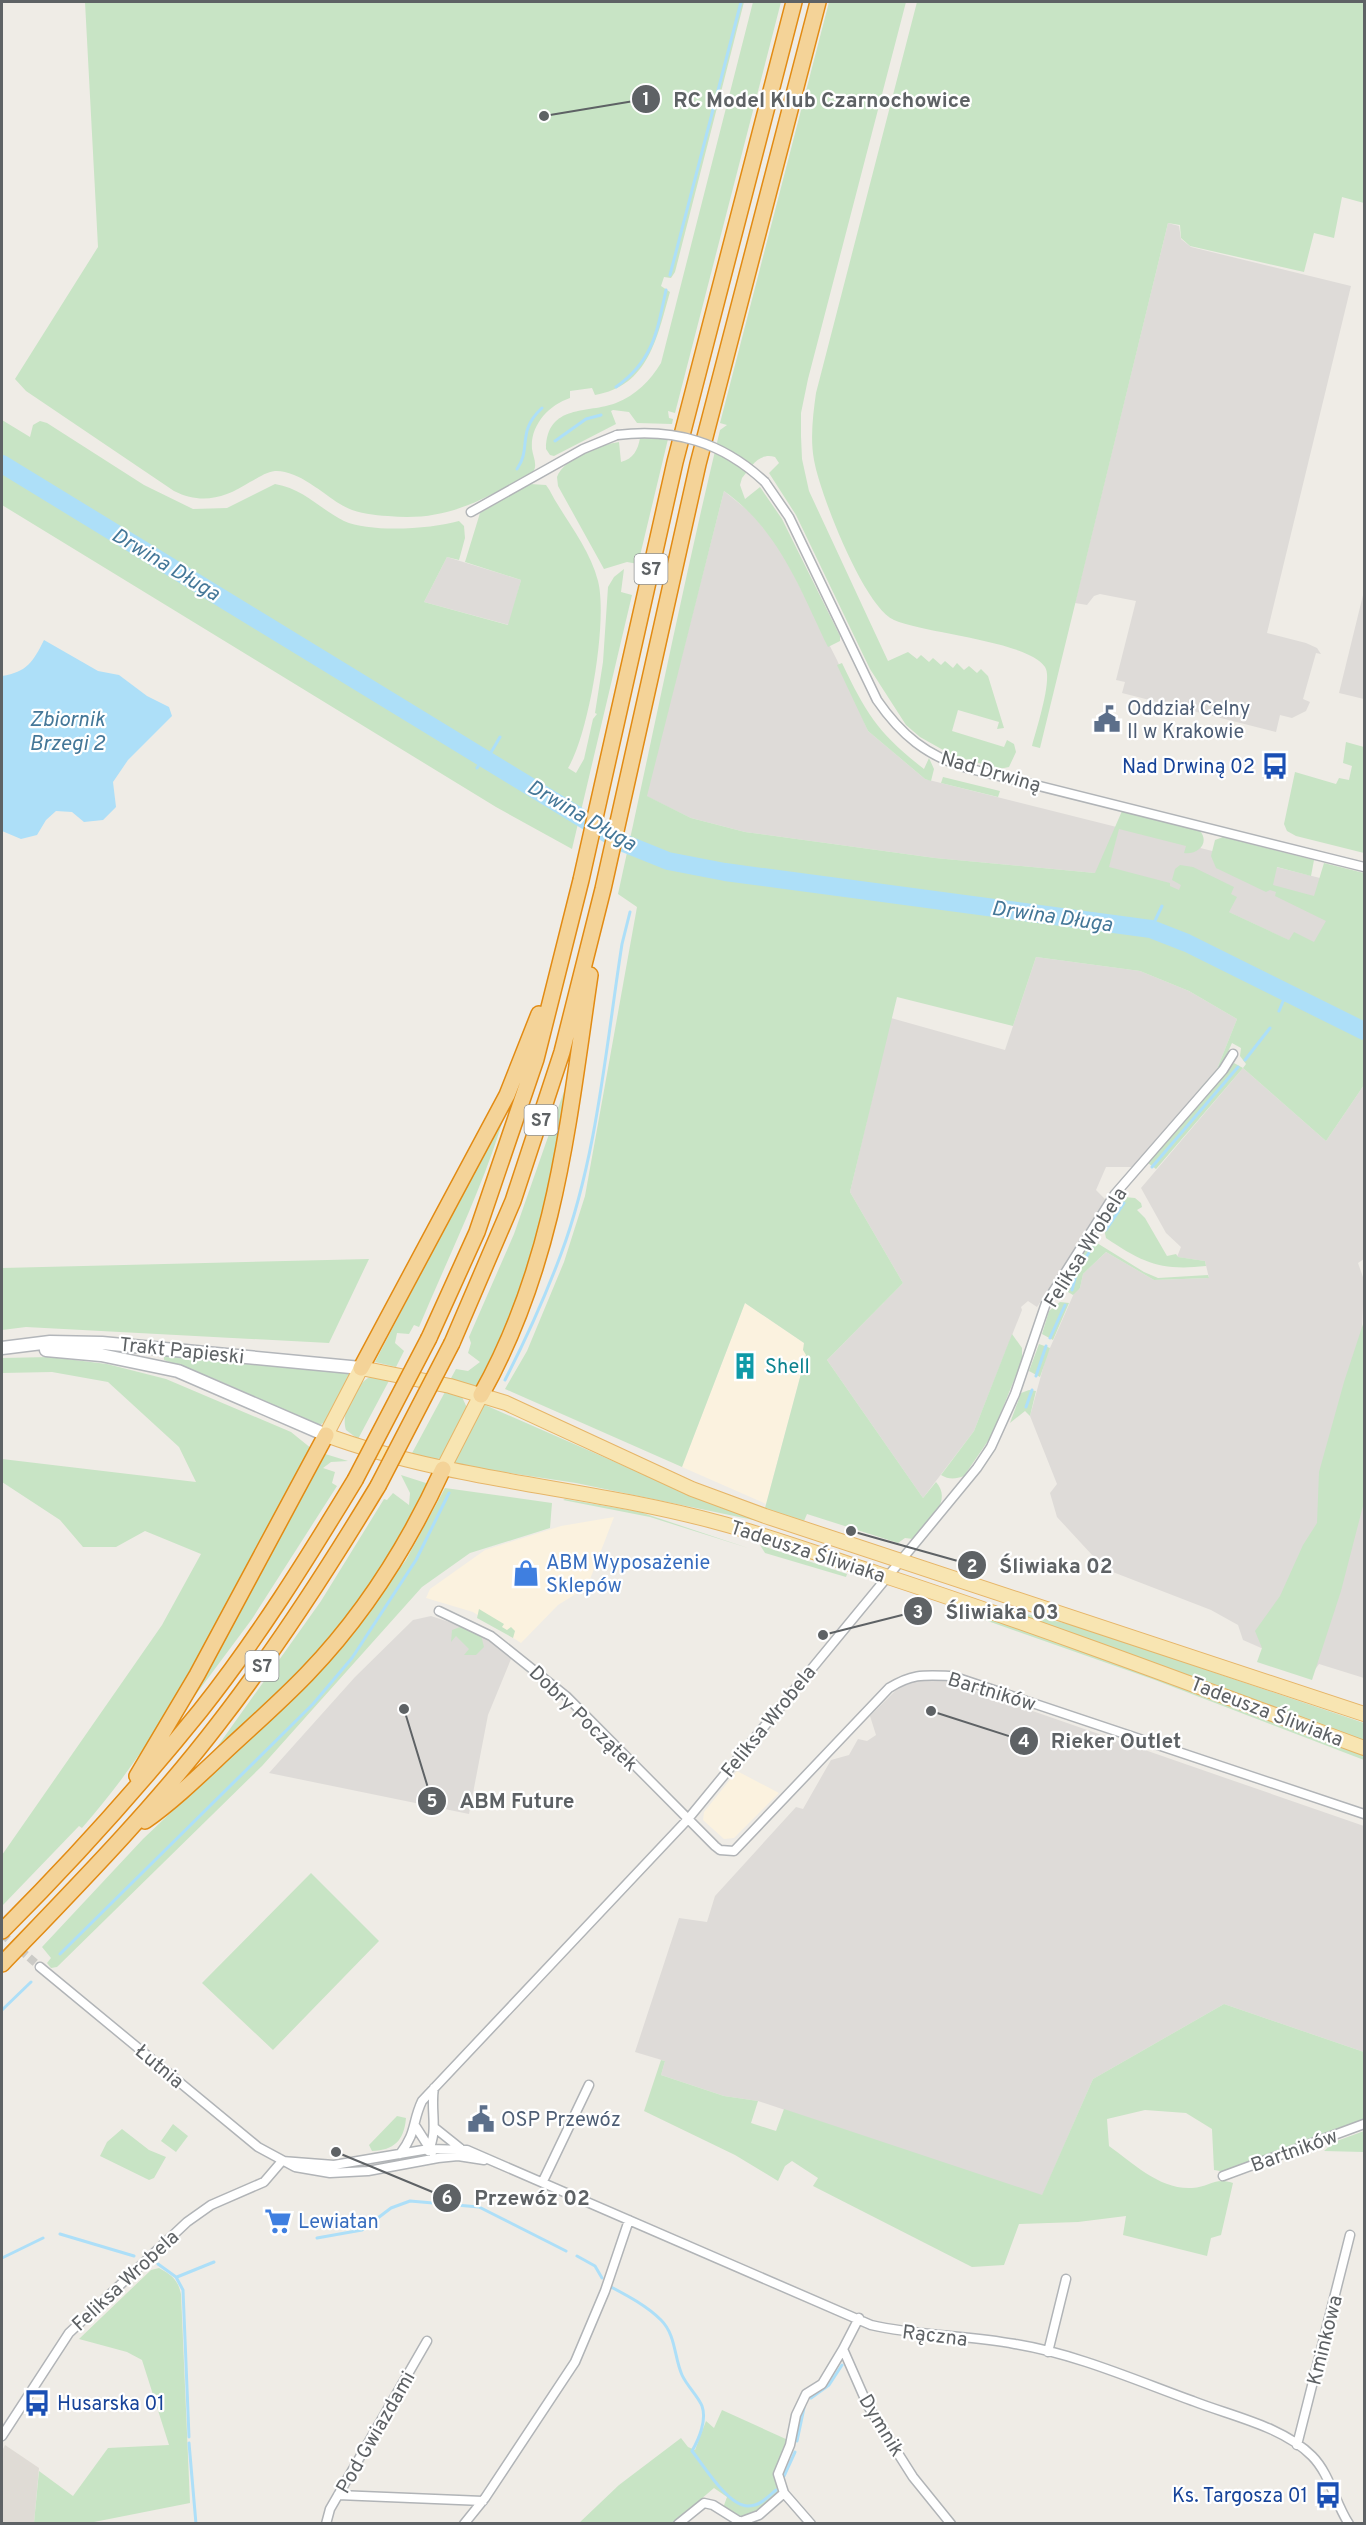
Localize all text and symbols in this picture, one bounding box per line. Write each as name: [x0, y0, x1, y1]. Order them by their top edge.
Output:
callout: RC Model Klub Czarnochowice: [631, 80, 982, 119]
text: RC Model Klub Czarnochowice: [673, 88, 971, 115]
text: 1: [642, 89, 650, 112]
water label: Drwina Długa: [106, 522, 224, 608]
road number: S7: [634, 554, 668, 584]
place label: Oddział Celny II w Krakowie: [1127, 697, 1250, 746]
public building icon: Oddział Celny II w Krakowie: [1092, 704, 1122, 734]
water label: Zbiornik Brzegi 2: [29, 707, 106, 758]
street label: Nad Drwiną: [937, 746, 1044, 800]
bus stop icon: Nad Drwiną 02: [1260, 751, 1290, 781]
place label: Nad Drwiną 02: [1122, 755, 1255, 781]
water label: Drwina Długa: [522, 774, 641, 858]
water label: Drwina Długa: [990, 896, 1114, 939]
road number: S7: [524, 1105, 558, 1135]
street label: Feliksa Wrobela: [1039, 1183, 1134, 1313]
street label: Trakt Papieski: [118, 1333, 246, 1371]
building icon: Shell: [730, 1351, 760, 1381]
place label: Shell: [765, 1355, 810, 1381]
street label: Tadeusza Śliwiaka: [726, 1514, 889, 1590]
callout: Śliwiaka 02: [957, 1546, 1125, 1585]
place label: ABM Wyposażenie Sklepów: [546, 1551, 710, 1600]
text: Śliwiaka 02: [999, 1553, 1113, 1581]
text: 2: [966, 1556, 978, 1579]
shop icon: ABM Wyposażenie Sklepów: [511, 1558, 541, 1588]
callout: Śliwiaka 03: [903, 1592, 1070, 1631]
text: Śliwiaka 03: [945, 1599, 1059, 1627]
text: 3: [913, 1602, 923, 1625]
road number: S7: [246, 1651, 278, 1681]
street label: Dobry Początek: [523, 1661, 643, 1778]
street label: Feliksa Wrobela: [716, 1661, 823, 1784]
street label: Bartników: [944, 1667, 1039, 1719]
street label: Tadeusza Śliwiaka: [1186, 1670, 1347, 1754]
callout: Rieker Outlet: [1009, 1721, 1193, 1760]
text: Rieker Outlet: [1051, 1729, 1181, 1756]
text: 4: [1018, 1731, 1030, 1754]
callout: ABM Future: [417, 1781, 586, 1820]
text: ABM Future: [459, 1789, 575, 1816]
text: 5: [427, 1791, 438, 1814]
street label: Łutnia: [129, 2040, 189, 2096]
public building icon: OSP Przewóz: [466, 2104, 496, 2134]
place label: OSP Przewóz: [501, 2108, 621, 2134]
street label: Bartników: [1248, 2124, 1342, 2180]
callout: Przewóz 02: [432, 2178, 602, 2217]
text: Przewóz 02: [474, 2186, 590, 2213]
text: 6: [441, 2188, 453, 2211]
supermarket icon: Lewiatan: [263, 2206, 293, 2236]
place label: Lewiatan: [298, 2210, 379, 2236]
street label: Feliksa Wrobela: [67, 2225, 185, 2338]
street label: Kminkowa: [1302, 2293, 1350, 2388]
street label: Rączna: [901, 2320, 969, 2354]
street label: Pod Gwiazdami: [331, 2367, 422, 2499]
bus stop icon: Husarska 01: [22, 2388, 52, 2418]
street label: Dymnik: [852, 2390, 909, 2462]
place label: Husarska 01: [57, 2392, 165, 2418]
bus stop icon: Ks. Targosza 01: [1313, 2480, 1343, 2510]
place label: Ks. Targosza 01: [1172, 2484, 1308, 2510]

